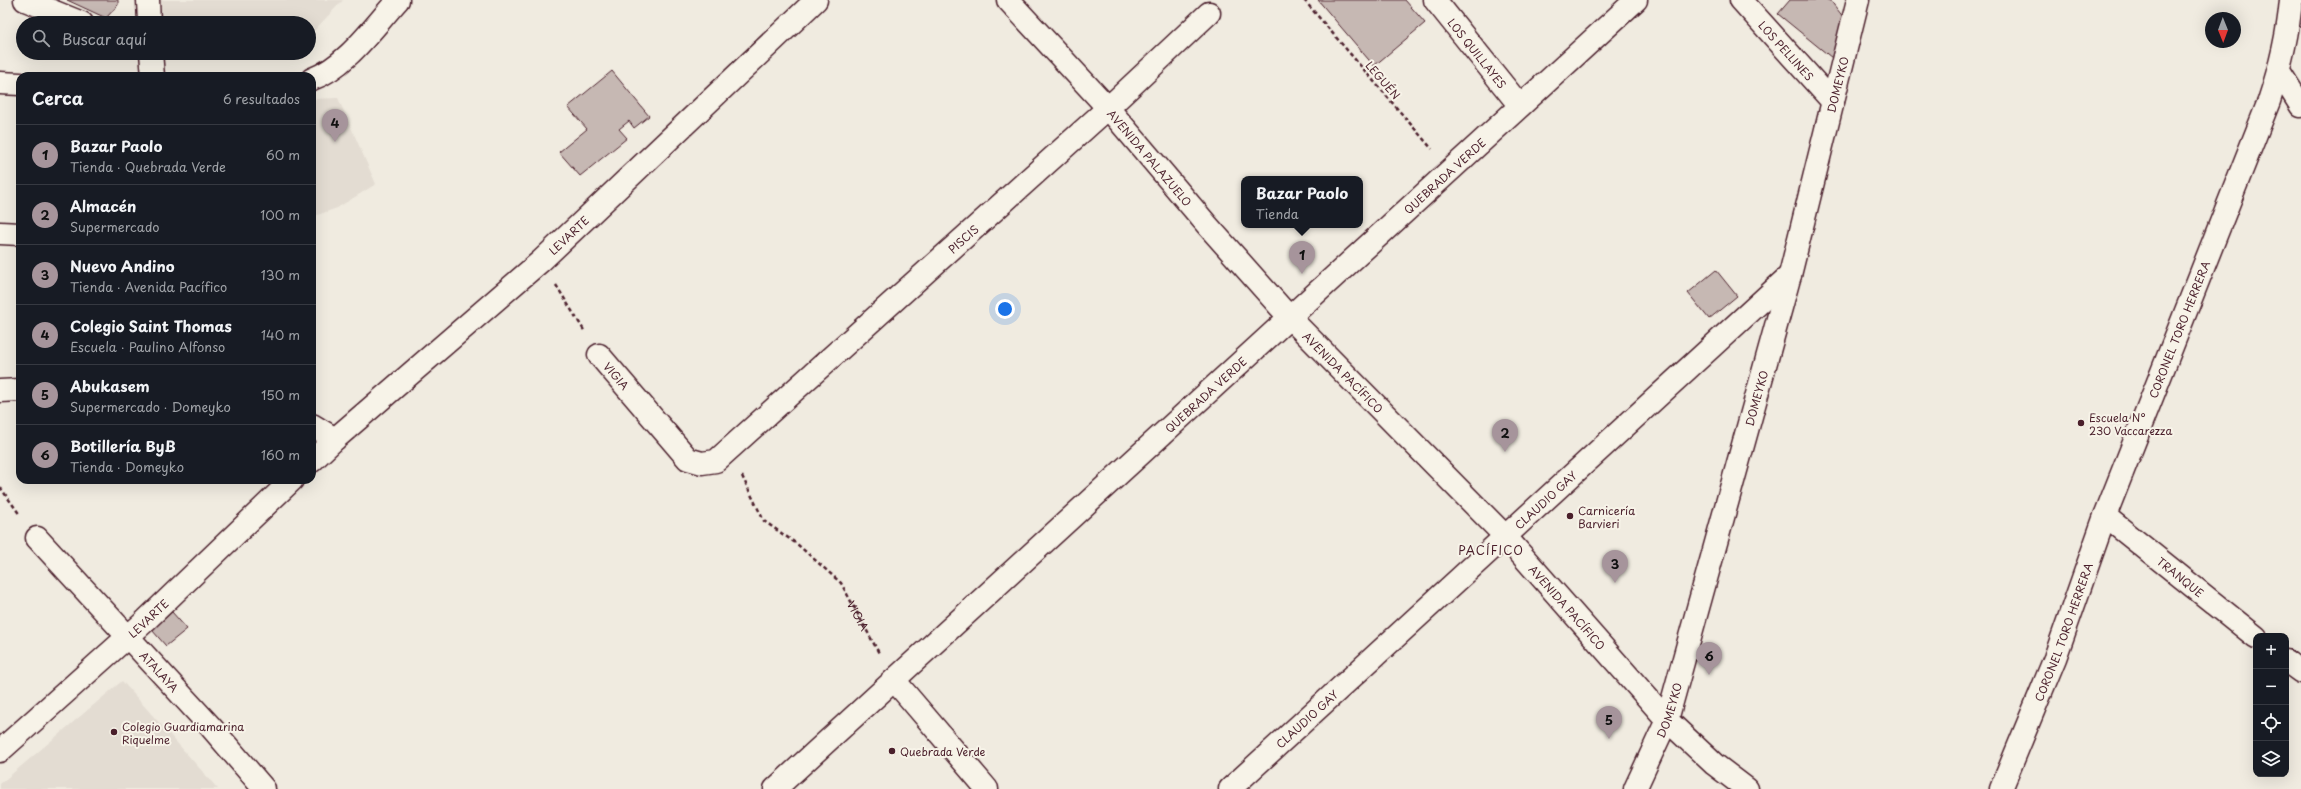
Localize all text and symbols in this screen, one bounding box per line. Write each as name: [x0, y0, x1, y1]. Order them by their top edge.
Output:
north arrow: [2205, 12, 2241, 48]
street label: LOS QUILLAYES: [1444, 14, 1511, 92]
search box: [16, 16, 316, 60]
street label: LOS PELLINES: [1755, 17, 1818, 84]
icon: search: [30, 27, 52, 49]
text: Buscar aquí: [62, 27, 146, 50]
street label: DOMEYKO: [1822, 55, 1852, 114]
street label: LEGUÉN: [1362, 57, 1404, 103]
text: Cerca: [32, 85, 83, 111]
text: 6 resultados: [223, 89, 300, 108]
street label: AVENIDA PALAZUELO: [1104, 105, 1196, 210]
pin: 4: [322, 109, 348, 142]
text: Bazar Paolo: [70, 134, 162, 157]
street label: QUEBRADA VERDE: [1400, 134, 1489, 218]
text: 1: [42, 145, 48, 164]
text: 60 m: [266, 145, 300, 164]
text: Tienda · Quebrada Verde: [70, 157, 226, 176]
popup: [1241, 176, 1363, 228]
text: Bazar Paolo: [1256, 181, 1348, 204]
text: Almacén: [70, 194, 136, 217]
text: Tienda: [1256, 204, 1299, 223]
text: 2: [40, 205, 50, 224]
text: 100 m: [260, 205, 300, 224]
street label: LEVARTE: [544, 212, 593, 258]
text: Supermercado: [70, 217, 160, 236]
street label: PISCIS: [944, 220, 982, 257]
pin: 1: [1289, 241, 1315, 274]
text: Nuevo Andino: [70, 254, 174, 277]
street label: CORONEL TORO HERRERA: [2144, 258, 2214, 401]
text: 3: [41, 265, 49, 284]
text: 130 m: [261, 265, 300, 284]
text: Tienda · Avenida Pacífico: [70, 277, 227, 296]
your location: [995, 299, 1015, 319]
text: Colegio Saint Thomas: [70, 314, 232, 337]
text: 4: [41, 325, 49, 344]
text: 140 m: [261, 325, 300, 344]
street label: AVENIDA PACÍFICO: [1299, 328, 1387, 417]
text: Escuela · Paulino Alfonso: [70, 337, 225, 356]
street label: QUEBRADA VERDE: [1161, 352, 1250, 436]
street label: VIGIA: [600, 358, 634, 394]
street label: DOMEYKO: [1740, 368, 1772, 428]
text: Abukasem: [70, 374, 150, 397]
text: 5: [41, 385, 49, 404]
text: 150 m: [261, 385, 300, 404]
text: Supermercado · Domeyko: [70, 397, 231, 416]
place label: Escuela N° 230 Vaccarezza: [2089, 409, 2172, 439]
marker: Escuela N° 230 Vaccarezza: [2076, 418, 2086, 428]
pin: 2: [1492, 419, 1518, 452]
text: Botillería ByB: [70, 434, 176, 457]
text: 6: [40, 445, 50, 464]
text: 160 m: [261, 445, 300, 464]
text: Tienda · Domeyko: [70, 457, 184, 476]
street label: CLAUDIO GAY: [1510, 466, 1580, 533]
place label: Carnicería Barvieri: [1578, 502, 1635, 532]
marker: Carnicería Barvieri: [1565, 511, 1575, 521]
district label: PACÍFICO: [1458, 541, 1524, 559]
pin: 3: [1602, 550, 1628, 583]
street label: TRANQUE: [2154, 553, 2208, 601]
street label: CORONEL TORO HERRERA: [2030, 560, 2096, 704]
street label: AVENIDA PACÍFICO: [1525, 561, 1610, 653]
street label: LEVARTE: [124, 595, 172, 641]
street label: VIGIA: [843, 597, 874, 634]
map controls: [2253, 633, 2289, 777]
button: +: [2253, 633, 2289, 669]
pin: 6: [1696, 642, 1722, 675]
street label: ATALAYA: [136, 647, 183, 696]
button: −: [2253, 669, 2289, 705]
street label: DOMEYKO: [1651, 681, 1685, 741]
street label: CLAUDIO GAY: [1272, 686, 1342, 752]
button: locate: [2253, 705, 2289, 741]
pin: 5: [1596, 706, 1622, 739]
place label: Colegio Guardiamarina Riquelme: [122, 718, 244, 748]
marker: Colegio Guardiamarina Riquelme: [109, 727, 119, 737]
button: layers: [2253, 741, 2289, 777]
place label: Quebrada Verde: [900, 743, 986, 760]
marker: Quebrada Verde: [887, 746, 897, 756]

